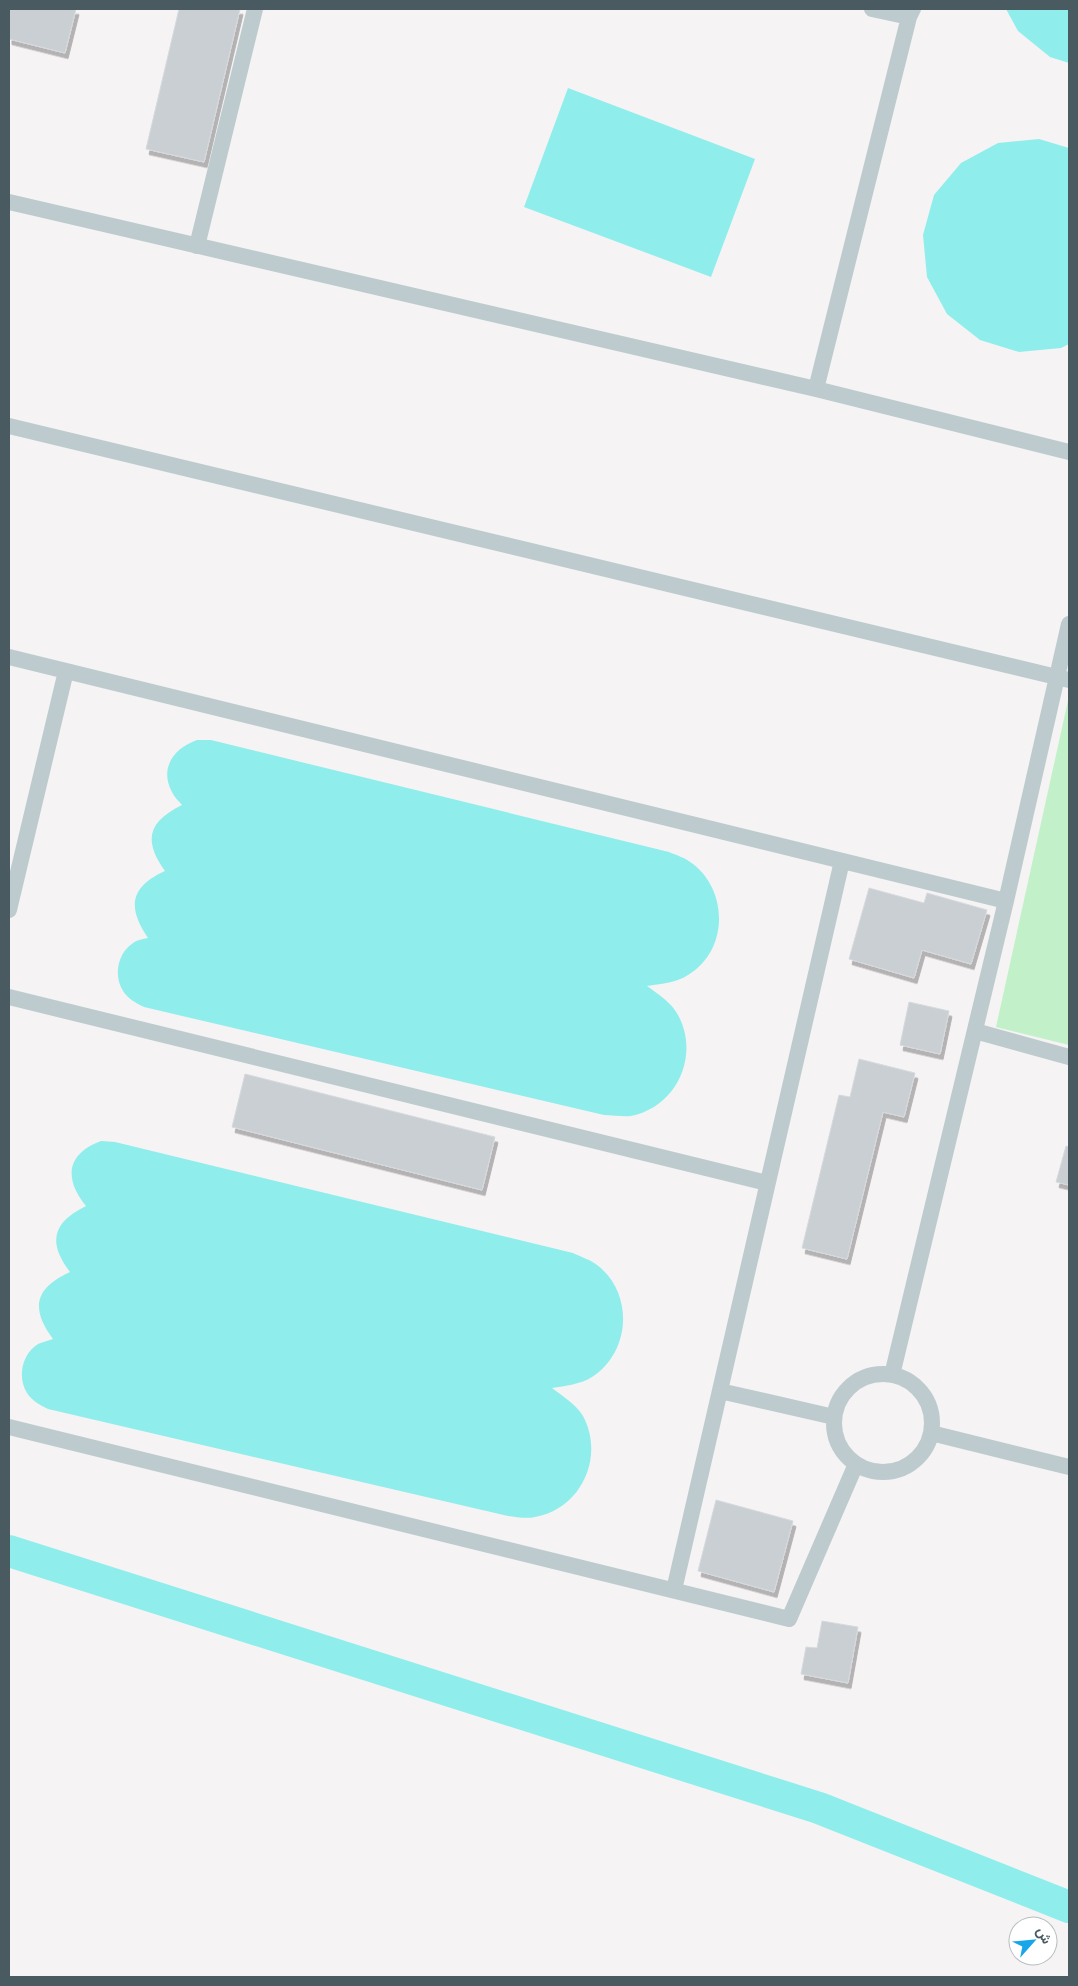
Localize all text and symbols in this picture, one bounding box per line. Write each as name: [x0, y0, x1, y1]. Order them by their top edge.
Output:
north arrow: [1008, 1916, 1058, 1966]
text: ش: [1033, 1924, 1057, 1947]

